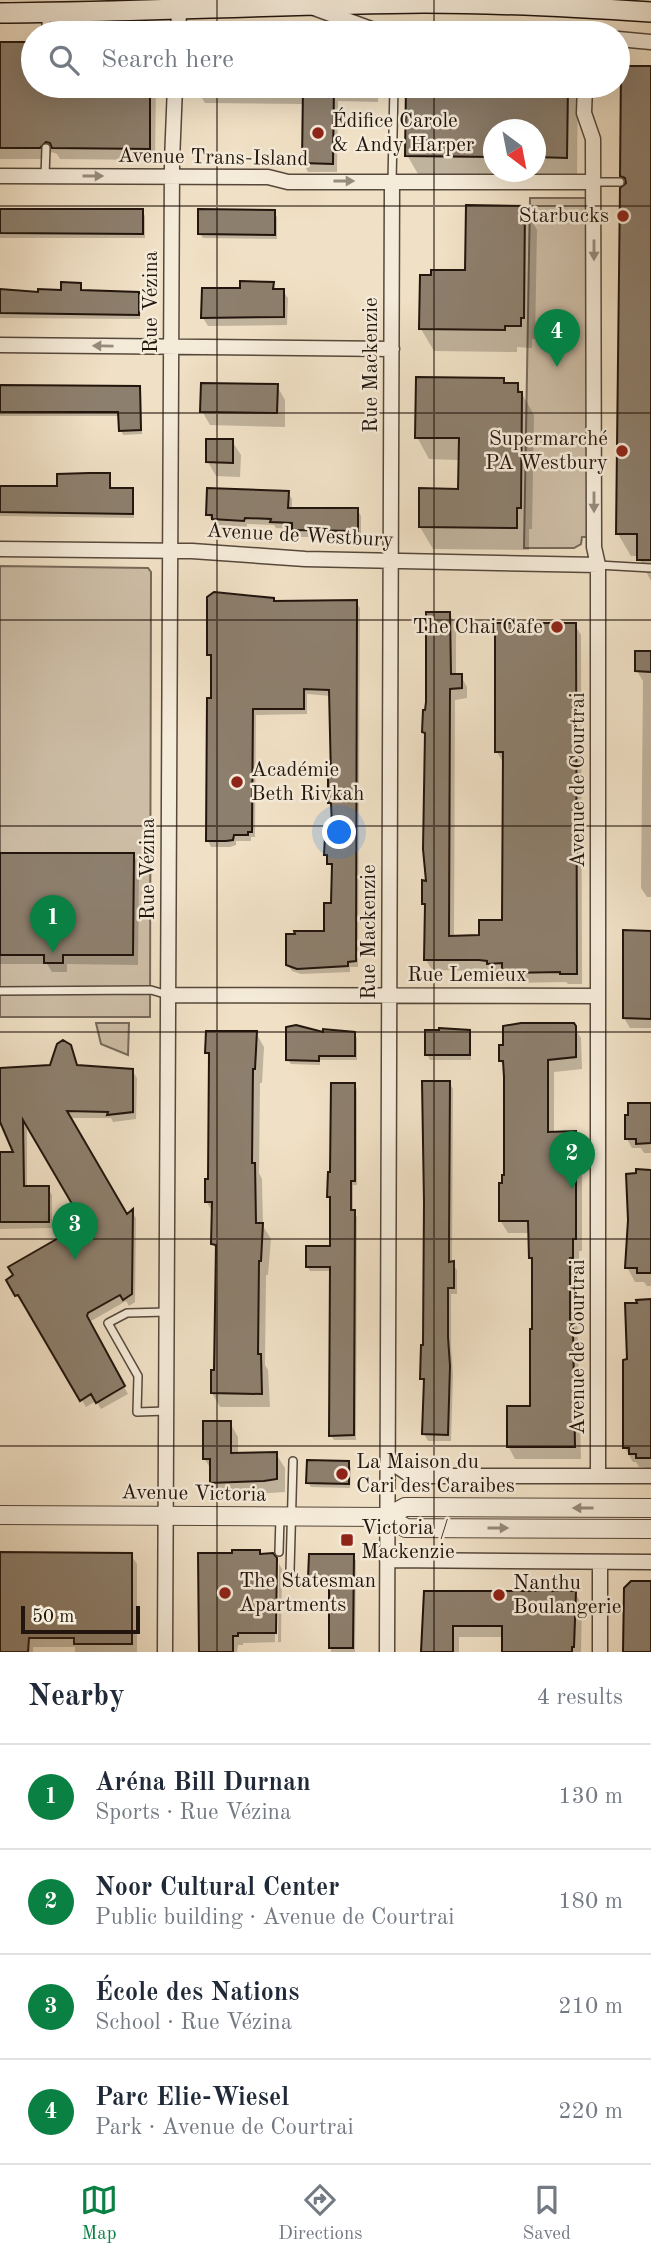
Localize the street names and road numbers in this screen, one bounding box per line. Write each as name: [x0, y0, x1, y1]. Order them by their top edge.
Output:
street label: Avenue Trans-Island: [118, 146, 308, 170]
street label: Rue Vézina: [141, 251, 162, 353]
street label: Rue Mackenzie: [361, 297, 382, 433]
street label: Avenue de Westbury: [206, 521, 394, 551]
street label: Avenue de Courtrai: [568, 692, 589, 868]
street label: Rue Vézina: [138, 818, 159, 920]
street label: Rue Mackenzie: [359, 864, 380, 1000]
street label: Rue Lemieux: [407, 965, 527, 986]
street label: Avenue de Courtrai: [568, 1259, 589, 1435]
street label: Avenue Victoria: [121, 1482, 267, 1506]

